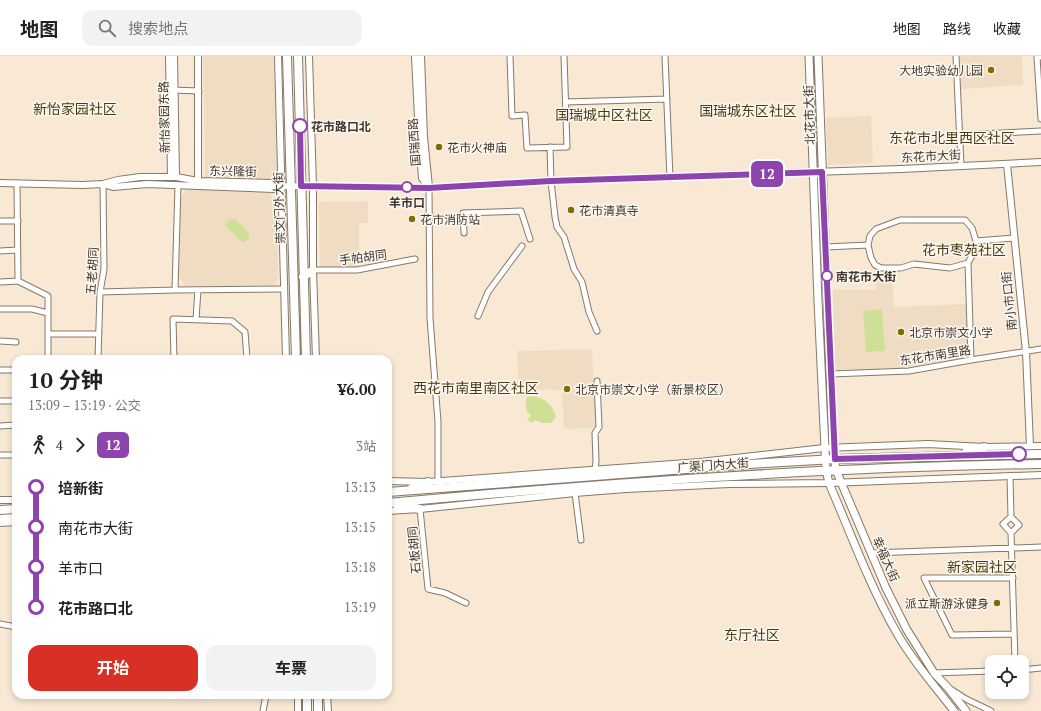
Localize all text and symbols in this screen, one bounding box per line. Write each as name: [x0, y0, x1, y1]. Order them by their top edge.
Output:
search box: [82, 10, 362, 46]
text: 地图: [20, 16, 58, 41]
icon: search: [96, 17, 118, 39]
text: 搜索地点: [128, 18, 188, 38]
text: 地图: [893, 19, 921, 38]
text: 路线: [943, 19, 971, 38]
text: 收藏: [993, 19, 1021, 38]
place label: 大地实验幼儿园: [899, 63, 983, 78]
marker: 大地实验幼儿园: [986, 65, 996, 75]
street label: 新怡家园东路: [156, 81, 172, 153]
street label: 北花市大街: [800, 85, 818, 145]
district label: 新怡家园社区: [33, 99, 117, 118]
district label: 国瑞城东区社区: [699, 101, 797, 120]
district label: 国瑞城中区社区: [555, 105, 653, 124]
marker: 花市路口北: [292, 118, 308, 134]
street label: 国瑞西路: [405, 118, 423, 166]
place label: 花市路口北: [311, 119, 371, 134]
district label: 东花市北里西区社区: [889, 128, 1015, 147]
place label: 花市火神庙: [447, 140, 507, 155]
marker: 花市火神庙: [434, 142, 444, 152]
street label: 东花市大街: [901, 147, 961, 165]
line badge: 12: [749, 161, 785, 187]
street label: 东兴隆街: [209, 163, 257, 179]
text: 12: [759, 164, 775, 183]
street label: 崇文门外大街: [270, 172, 288, 244]
marker: 羊市口: [401, 181, 413, 193]
place label: 羊市口: [389, 195, 425, 210]
place label: 花市清真寺: [579, 203, 639, 218]
marker: 花市清真寺: [566, 205, 576, 215]
place label: 花市消防站: [420, 212, 480, 227]
marker: 花市消防站: [407, 214, 417, 224]
district label: 花市枣苑社区: [922, 240, 1006, 259]
street label: 五老胡同: [83, 247, 101, 295]
street label: 手帕胡同: [338, 247, 388, 267]
place label: 南花市大街: [836, 269, 896, 284]
marker: 南花市大街: [821, 270, 833, 282]
street label: 南小市口街: [998, 270, 1020, 332]
place label: 北京市崇文小学: [909, 325, 993, 340]
marker: 北京市崇文小学: [896, 327, 906, 337]
street label: 东花市南里路: [898, 342, 972, 368]
text: 10 分钟: [28, 365, 103, 394]
district label: 西花市南里南区社区: [413, 378, 539, 397]
text: ¥6.00: [338, 379, 376, 399]
place label: 北京市崇文小学（新景校区）: [575, 382, 731, 397]
marker: 北京市崇文小学（新景校区）: [562, 384, 572, 394]
text: 13:09 – 13:19 · 公交: [28, 396, 141, 414]
icon: walk: [28, 434, 50, 456]
icon: forward: [69, 434, 91, 456]
text: 12: [105, 435, 121, 454]
text: 4: [56, 436, 63, 454]
text: 3站: [356, 437, 376, 455]
unlabelled marker: [1011, 446, 1027, 462]
street label: 广渠门内大街: [677, 455, 749, 475]
text: 培新街: [58, 478, 103, 498]
text: 13:13: [344, 478, 376, 496]
text: 南花市大街: [58, 518, 133, 538]
text: 13:15: [344, 518, 376, 536]
street label: 石板胡同: [404, 525, 424, 575]
street label: 幸福大街: [869, 534, 903, 584]
district label: 新家园社区: [947, 557, 1017, 576]
text: 羊市口: [58, 558, 103, 578]
text: 13:18: [344, 558, 376, 576]
place label: 派立斯游泳健身: [905, 596, 989, 611]
text: 花市路口北: [58, 598, 133, 618]
text: 13:19: [344, 598, 376, 616]
marker: 派立斯游泳健身: [992, 598, 1002, 608]
district label: 东厅社区: [724, 625, 780, 644]
button: 开始: [28, 645, 198, 691]
button: 车票: [206, 645, 376, 691]
map controls: [985, 655, 1029, 699]
button: locate: [985, 655, 1029, 699]

